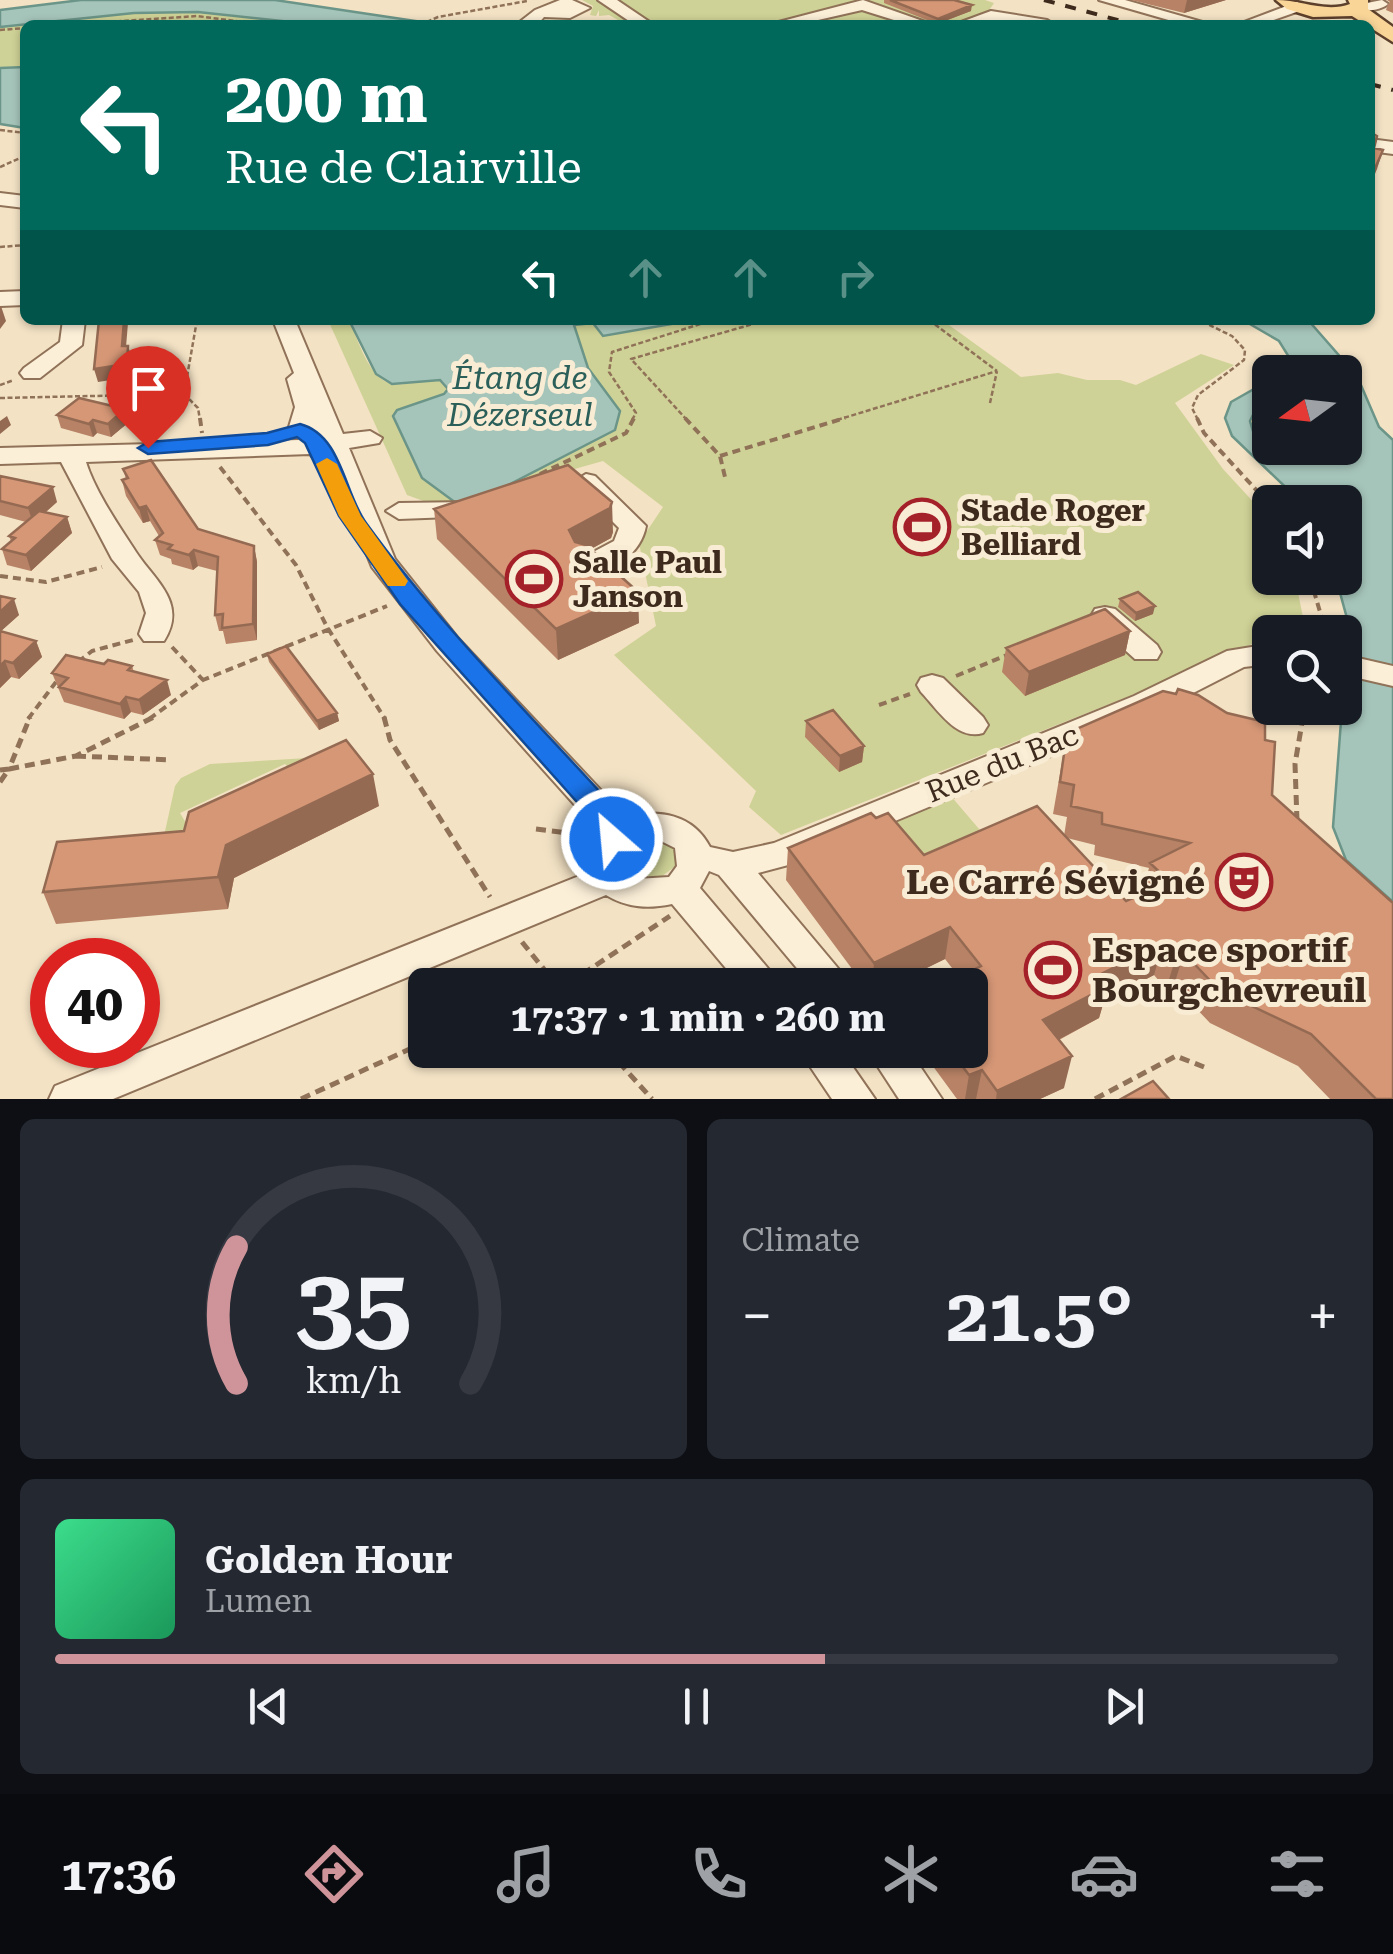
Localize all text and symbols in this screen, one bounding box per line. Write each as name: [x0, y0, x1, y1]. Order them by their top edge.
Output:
text: 200 m: [225, 57, 428, 139]
icon: left: [60, 60, 190, 190]
text: Rue de Clairville: [225, 141, 582, 194]
icon: left: [513, 250, 568, 305]
icon: ahead: [618, 250, 673, 305]
icon: ahead: [723, 250, 778, 305]
icon: right: [828, 250, 883, 305]
pin: [106, 346, 191, 449]
north arrow: [1252, 355, 1362, 465]
map controls: [1252, 355, 1362, 725]
water label: Étang de Dézerseul: [446, 359, 593, 434]
icon: arrive: [121, 361, 176, 416]
button: sound: [1252, 485, 1362, 595]
place label: Stade Roger Belliard: [961, 493, 1145, 562]
sports icon: Stade Roger Belliard: [892, 497, 952, 557]
place label: Salle Paul Janson: [573, 545, 722, 614]
sports icon: Salle Paul Janson: [504, 549, 564, 609]
button: search: [1252, 615, 1362, 725]
street label: Rue du Bac: [921, 717, 1083, 809]
position arrow: [560, 787, 664, 891]
theatre icon: Le Carré Sévigné: [1214, 852, 1274, 912]
place label: Le Carré Sévigné: [906, 862, 1205, 903]
place label: Espace sportif Bourgchevreuil: [1092, 930, 1366, 1011]
speed limit sign: 40: [30, 938, 160, 1068]
sports icon: Espace sportif Bourgchevreuil: [1023, 940, 1083, 1000]
text: 17:37 · 1 min · 260 m: [511, 996, 885, 1040]
text: Climate: [742, 1221, 860, 1259]
text: 35: [295, 1245, 411, 1366]
text: 21.5°: [946, 1271, 1133, 1359]
text: −: [742, 1284, 772, 1348]
text: +: [1307, 1284, 1338, 1348]
text: km/h: [305, 1360, 401, 1402]
text: Golden Hour: [205, 1538, 453, 1582]
text: Lumen: [205, 1582, 312, 1620]
icon: previous: [241, 1679, 296, 1734]
icon: pause: [669, 1679, 724, 1734]
icon: next: [1097, 1679, 1152, 1734]
icon: directions: [299, 1839, 369, 1909]
icon: music: [491, 1839, 561, 1909]
icon: phone: [684, 1839, 754, 1909]
icon: climate: [876, 1839, 946, 1909]
icon: car: [1069, 1839, 1139, 1909]
icon: filters: [1262, 1839, 1332, 1909]
text: 17:36: [61, 1848, 176, 1901]

